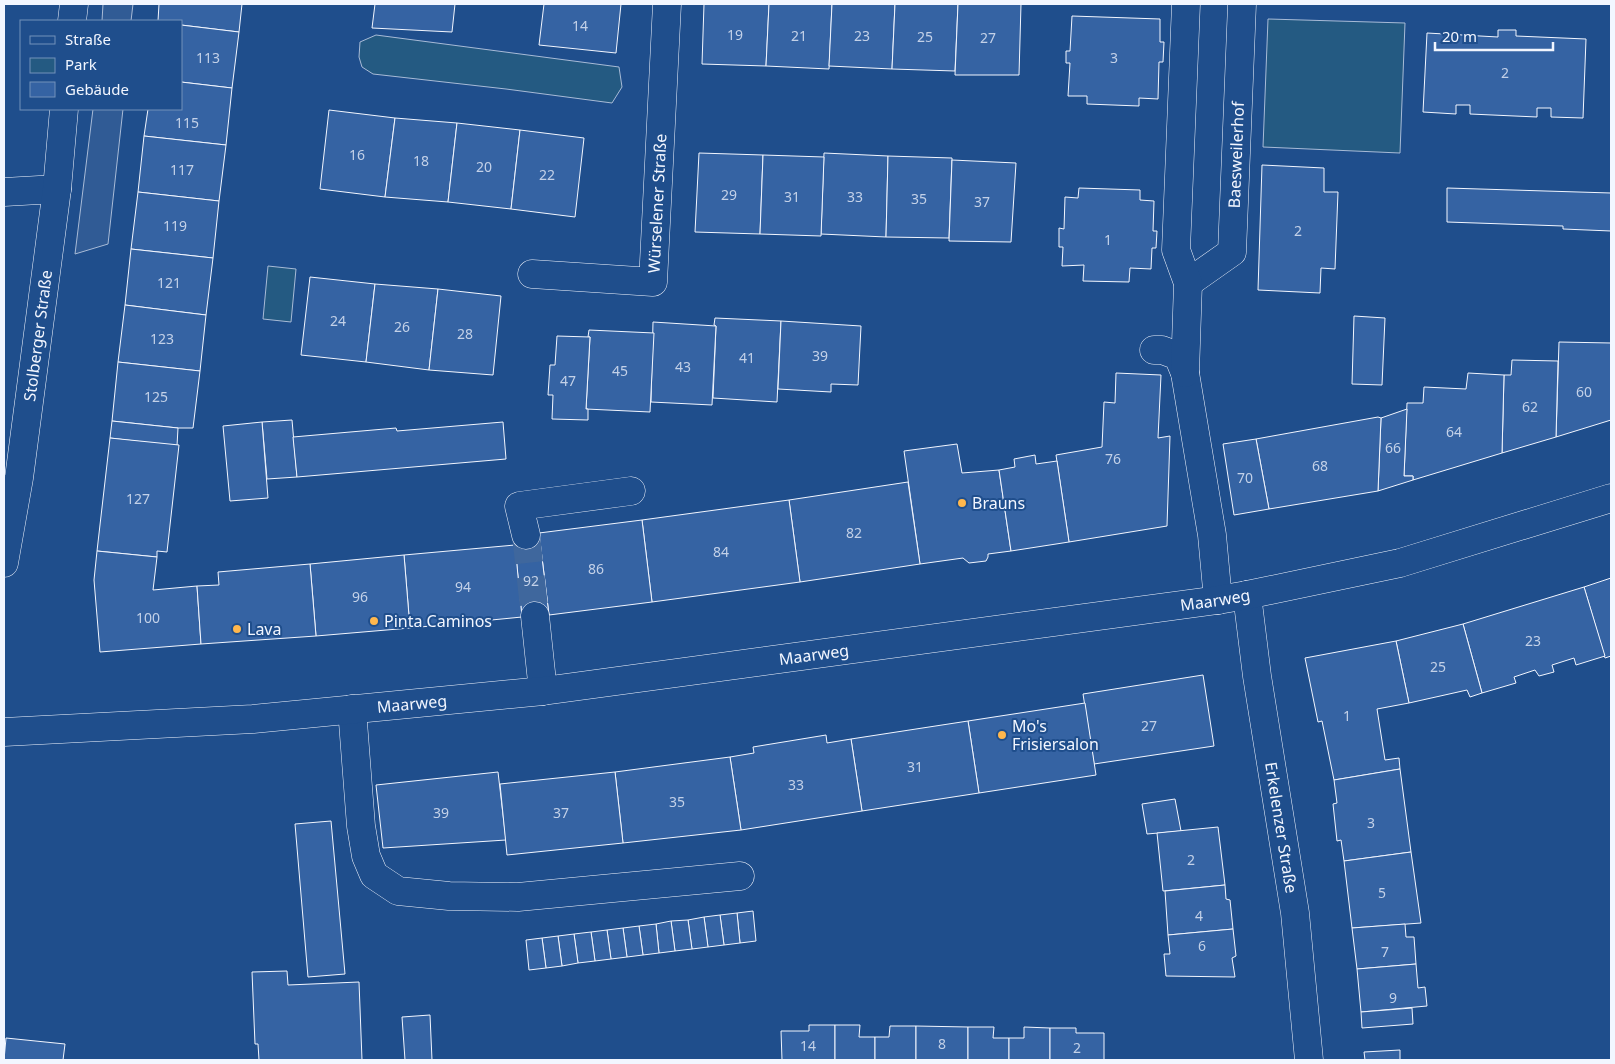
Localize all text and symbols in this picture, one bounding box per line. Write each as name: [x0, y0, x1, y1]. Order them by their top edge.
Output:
house number: 14: [572, 16, 588, 35]
legend: [20, 20, 182, 110]
scale bar: [1435, 20, 1552, 52]
house number: 19: [727, 25, 743, 44]
house number: 21: [791, 26, 807, 45]
house number: 23: [854, 26, 870, 45]
text: 20 m: [1442, 26, 1477, 46]
house number: 25: [917, 27, 933, 46]
house number: 27: [980, 28, 996, 47]
text: Straße: [65, 29, 111, 49]
house number: 113: [196, 48, 220, 67]
house number: 3: [1110, 48, 1118, 67]
text: Park: [65, 54, 97, 74]
house number: 2: [1501, 63, 1509, 82]
text: Gebäude: [65, 79, 129, 99]
street label: Baesweilerhof: [1223, 100, 1249, 209]
house number: 115: [175, 113, 199, 132]
street label: Würselener Straße: [642, 133, 671, 274]
house number: 16: [349, 145, 365, 164]
house number: 18: [413, 151, 429, 170]
house number: 20: [476, 157, 492, 176]
house number: 117: [170, 160, 194, 179]
house number: 22: [539, 165, 555, 184]
house number: 29: [721, 185, 737, 204]
house number: 31: [784, 187, 800, 206]
house number: 33: [847, 187, 863, 206]
house number: 35: [911, 189, 927, 208]
house number: 37: [974, 192, 990, 211]
house number: 119: [163, 216, 187, 235]
house number: 2: [1294, 221, 1302, 240]
house number: 1: [1104, 230, 1112, 249]
street label: Stolberger Straße: [18, 268, 57, 403]
house number: 121: [157, 273, 181, 292]
house number: 24: [330, 311, 346, 330]
house number: 26: [394, 317, 410, 336]
house number: 28: [457, 324, 473, 343]
house number: 123: [150, 329, 174, 348]
house number: 39: [812, 346, 828, 365]
house number: 41: [739, 348, 755, 367]
house number: 43: [675, 357, 691, 376]
house number: 45: [612, 361, 628, 380]
house number: 47: [560, 371, 576, 390]
house number: 60: [1576, 382, 1592, 401]
house number: 125: [144, 387, 168, 406]
house number: 62: [1522, 397, 1538, 416]
house number: 64: [1446, 422, 1462, 441]
house number: 66: [1385, 438, 1401, 457]
house number: 76: [1105, 449, 1121, 468]
house number: 68: [1312, 456, 1328, 475]
house number: 70: [1237, 468, 1253, 487]
house number: 127: [126, 489, 150, 508]
place label: Brauns: [972, 492, 1025, 514]
marker: Brauns: [956, 497, 968, 509]
house number: 82: [846, 523, 862, 542]
house number: 84: [713, 542, 729, 561]
house number: 86: [588, 559, 604, 578]
house number: 92: [523, 571, 539, 590]
house number: 94: [455, 577, 471, 596]
street label: Maarweg: [1179, 584, 1252, 616]
house number: 96: [352, 587, 368, 606]
house number: 100: [136, 608, 160, 627]
place label: Pinta Caminos: [384, 610, 492, 632]
marker: Pinta Caminos: [368, 615, 380, 627]
place label: Lava: [247, 618, 281, 640]
marker: Lava: [231, 623, 243, 635]
house number: 23: [1525, 631, 1541, 650]
street label: Maarweg: [777, 639, 850, 670]
house number: 25: [1430, 657, 1446, 676]
street label: Maarweg: [376, 689, 448, 718]
house number: 1: [1343, 706, 1351, 725]
place label: Mo's Frisiersalon: [1012, 715, 1099, 755]
house number: 27: [1141, 716, 1157, 735]
marker: Mo's Frisiersalon: [996, 729, 1008, 741]
house number: 31: [907, 757, 923, 776]
street label: Erkelenzer Straße: [1260, 760, 1303, 895]
house number: 33: [788, 775, 804, 794]
house number: 35: [669, 792, 685, 811]
house number: 39: [433, 803, 449, 822]
house number: 37: [553, 803, 569, 822]
house number: 3: [1367, 813, 1375, 832]
house number: 2: [1187, 850, 1195, 869]
house number: 5: [1378, 883, 1386, 902]
house number: 4: [1195, 906, 1203, 925]
house number: 6: [1198, 936, 1206, 955]
house number: 7: [1381, 942, 1389, 961]
house number: 9: [1389, 988, 1397, 1007]
house number: 8: [938, 1034, 946, 1053]
house number: 14: [800, 1036, 816, 1055]
house number: 2: [1073, 1038, 1081, 1057]

